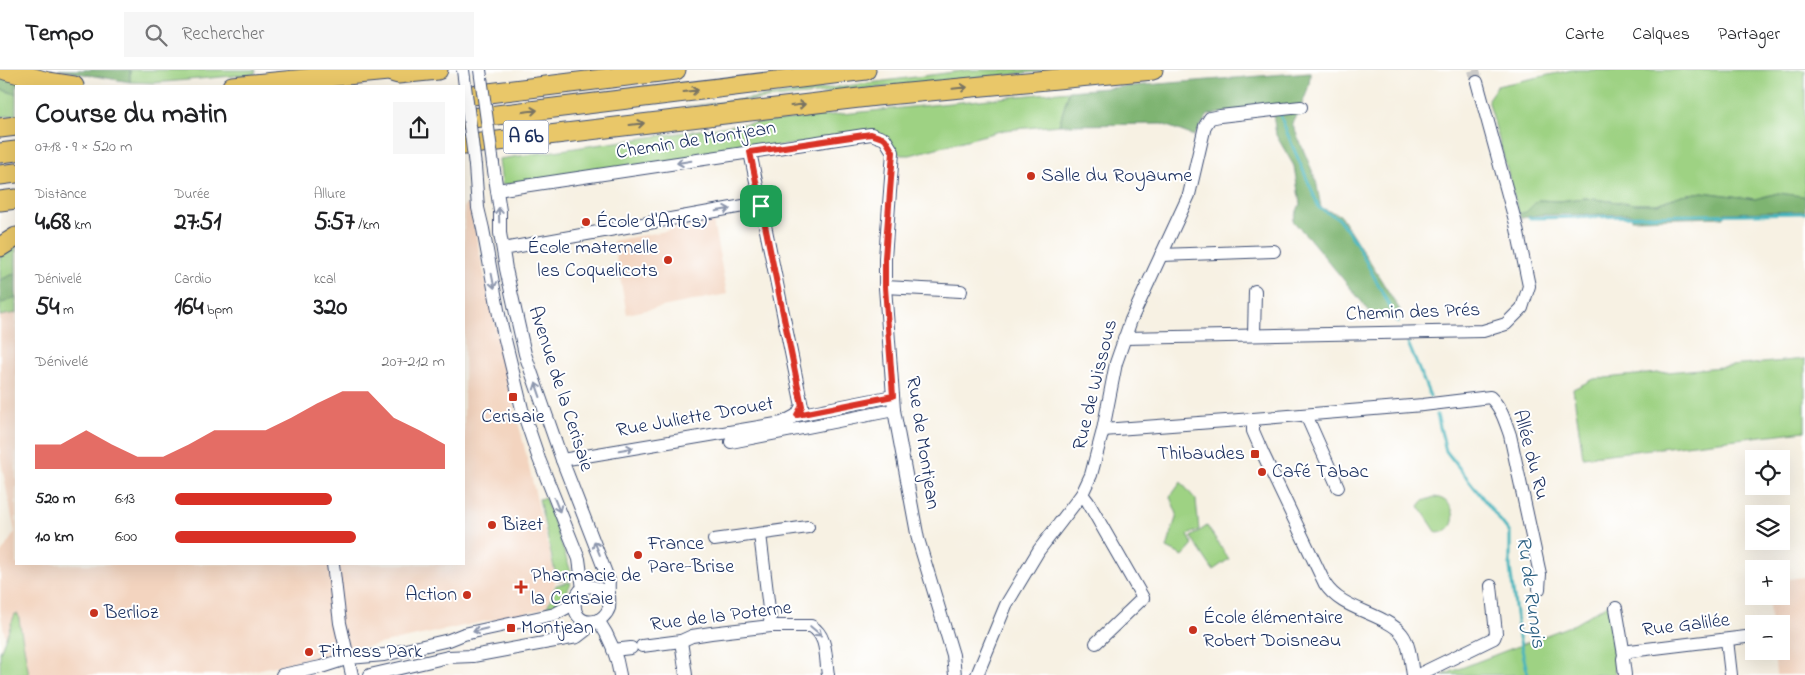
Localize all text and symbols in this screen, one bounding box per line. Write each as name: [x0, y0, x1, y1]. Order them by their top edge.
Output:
search box: [124, 12, 474, 57]
text: Tempo: [25, 17, 94, 52]
icon: search: [142, 21, 170, 49]
text: Rechercher: [182, 21, 264, 48]
text: Carte: [1565, 22, 1604, 48]
text: Calques: [1632, 22, 1690, 48]
text: Partager: [1718, 22, 1780, 48]
one-way arrow: [952, 83, 968, 93]
one-way arrow: [683, 86, 699, 96]
text: Course du matin: [35, 95, 227, 136]
one-way arrow: [790, 100, 806, 110]
button: share: [393, 102, 445, 154]
one-way arrow: [521, 105, 537, 115]
street label: Chemin de Montjean: [614, 114, 778, 168]
one-way arrow: [629, 119, 645, 129]
road number: A 6b: [504, 121, 548, 154]
text: 07:18 · 9 × 520 m: [35, 135, 132, 159]
one-way arrow: [677, 157, 693, 167]
place label: Salle du Royaume: [1041, 162, 1192, 191]
marker: Salle du Royaume: [1025, 170, 1037, 182]
text: Distance: [35, 184, 87, 205]
text: Durée: [174, 184, 209, 205]
text: Allure: [314, 184, 346, 205]
pin: [740, 185, 782, 227]
icon: arrive: [747, 192, 775, 220]
text: 4.68: [35, 205, 71, 241]
text: 27:51: [174, 205, 221, 241]
text: 5:57: [314, 205, 355, 241]
one-way arrow: [715, 205, 731, 215]
one-way arrow: [495, 207, 504, 223]
place label: École d'Art(s): [596, 208, 707, 237]
text: km: [71, 215, 91, 236]
text: /km: [355, 215, 380, 236]
marker: École d'Art(s): [580, 216, 592, 228]
place label: École maternelle les Coquelicots: [527, 234, 658, 286]
marker: École maternelle les Coquelicots: [662, 254, 674, 266]
text: Dénivelé: [35, 269, 82, 290]
text: Cardio: [174, 269, 212, 290]
text: kcal: [314, 269, 336, 290]
one-way arrow: [488, 273, 498, 289]
text: 54: [35, 290, 60, 326]
text: 164: [174, 290, 204, 326]
text: 320: [314, 290, 347, 326]
street label: Chemin des Prés: [1345, 296, 1481, 330]
text: m: [60, 300, 74, 321]
text: bpm: [204, 300, 233, 321]
street label: Avenue de la Cerisaie: [520, 303, 600, 476]
street label: Rue de Wissous: [1066, 316, 1126, 454]
text: Dénivelé: [35, 350, 88, 374]
text: 207–212 m: [382, 350, 445, 374]
street label: Rue de Montjean: [897, 374, 947, 512]
one-way arrow: [533, 383, 542, 398]
street label: Rue Juliette Drouet: [614, 390, 776, 446]
marker: Cerisaie: [507, 391, 519, 403]
place label: Cerisaie: [481, 403, 545, 432]
street label: Allée du Ru: [1504, 407, 1556, 503]
place label: Thibaudes: [1157, 440, 1245, 469]
one-way arrow: [618, 444, 634, 454]
marker: Thibaudes: [1249, 448, 1261, 460]
map controls: [1745, 450, 1790, 660]
button: locate: [1745, 450, 1790, 495]
place label: Café Tabac: [1272, 458, 1368, 487]
marker: Café Tabac: [1256, 466, 1268, 478]
text: 520 m: [35, 487, 75, 511]
text: 6:13: [115, 487, 135, 511]
one-way arrow: [553, 496, 562, 512]
button: layers: [1745, 505, 1790, 550]
place label: Bizet: [501, 511, 543, 540]
marker: Bizet: [486, 519, 498, 531]
text: 1.0 km: [35, 525, 74, 549]
text: 6:00: [115, 525, 137, 549]
place label: France Pare-Brise: [647, 530, 734, 582]
water label: Ru de Rungis: [1506, 534, 1553, 651]
one-way arrow: [591, 541, 601, 556]
marker: France Pare-Brise: [632, 549, 644, 561]
button: +: [1745, 560, 1790, 605]
place label: Pharmacie de la Cerisaie: [531, 562, 641, 614]
place label: Action: [405, 581, 457, 610]
marker: Pharmacie de la Cerisaie: [515, 581, 527, 593]
marker: Action: [461, 589, 473, 601]
street label: Rue de la Poterne: [649, 594, 793, 640]
place label: Berlioz: [103, 599, 159, 628]
place label: École élémentaire Robert Doisneau: [1203, 604, 1343, 656]
street label: Rue Galilée: [1641, 606, 1731, 646]
marker: Berlioz: [88, 607, 100, 619]
place label: Montjean: [521, 614, 594, 643]
button: −: [1745, 615, 1790, 660]
marker: Montjean: [505, 622, 517, 634]
marker: École élémentaire Robert Doisneau: [1187, 624, 1199, 636]
one-way arrow: [472, 626, 488, 635]
one-way arrow: [810, 626, 823, 637]
place label: Fitness Park: [318, 638, 423, 667]
marker: Fitness Park: [303, 646, 315, 658]

